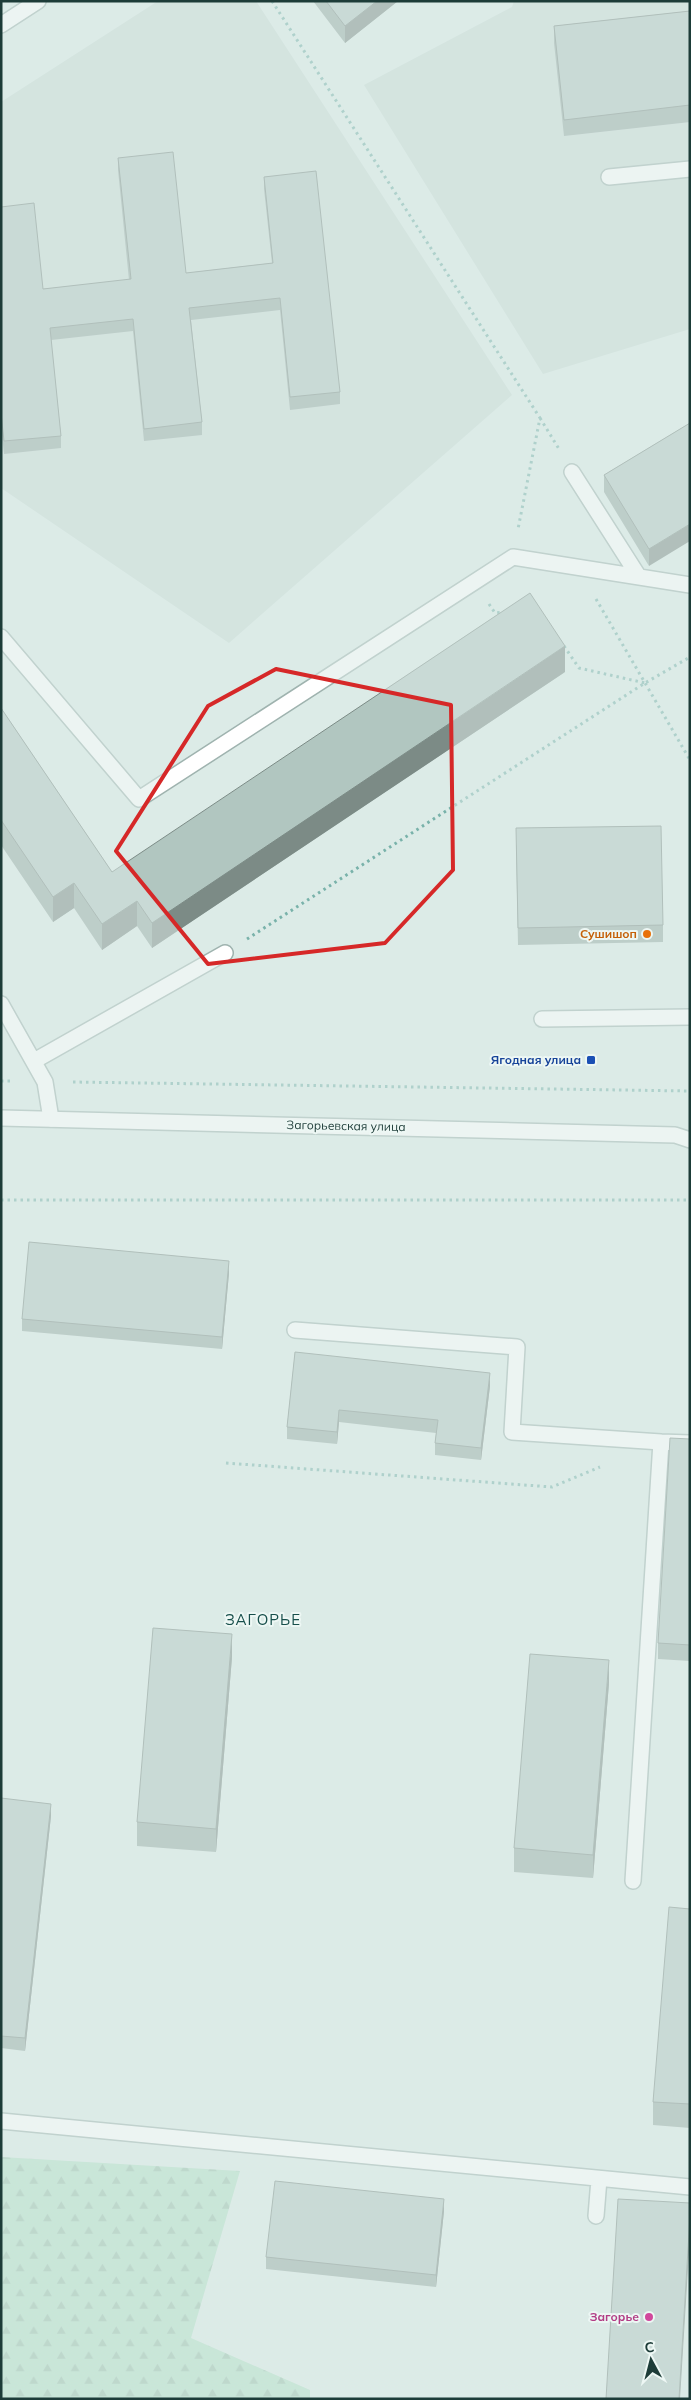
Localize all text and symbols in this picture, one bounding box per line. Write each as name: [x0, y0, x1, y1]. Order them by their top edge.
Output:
place label: Сушишоп: [580, 926, 637, 941]
marker: Сушишоп: [641, 928, 653, 940]
place label: Ягодная улица: [491, 1052, 581, 1067]
marker: Ягодная улица: [585, 1054, 597, 1066]
street label: Загорьевская улица: [286, 1117, 406, 1134]
district label: ЗАГОРЬЕ: [225, 1610, 301, 1629]
place label: Загорье: [590, 2309, 639, 2324]
marker: Загорье: [643, 2311, 655, 2323]
north arrow: [626, 2335, 676, 2385]
text: С: [644, 2338, 655, 2357]

